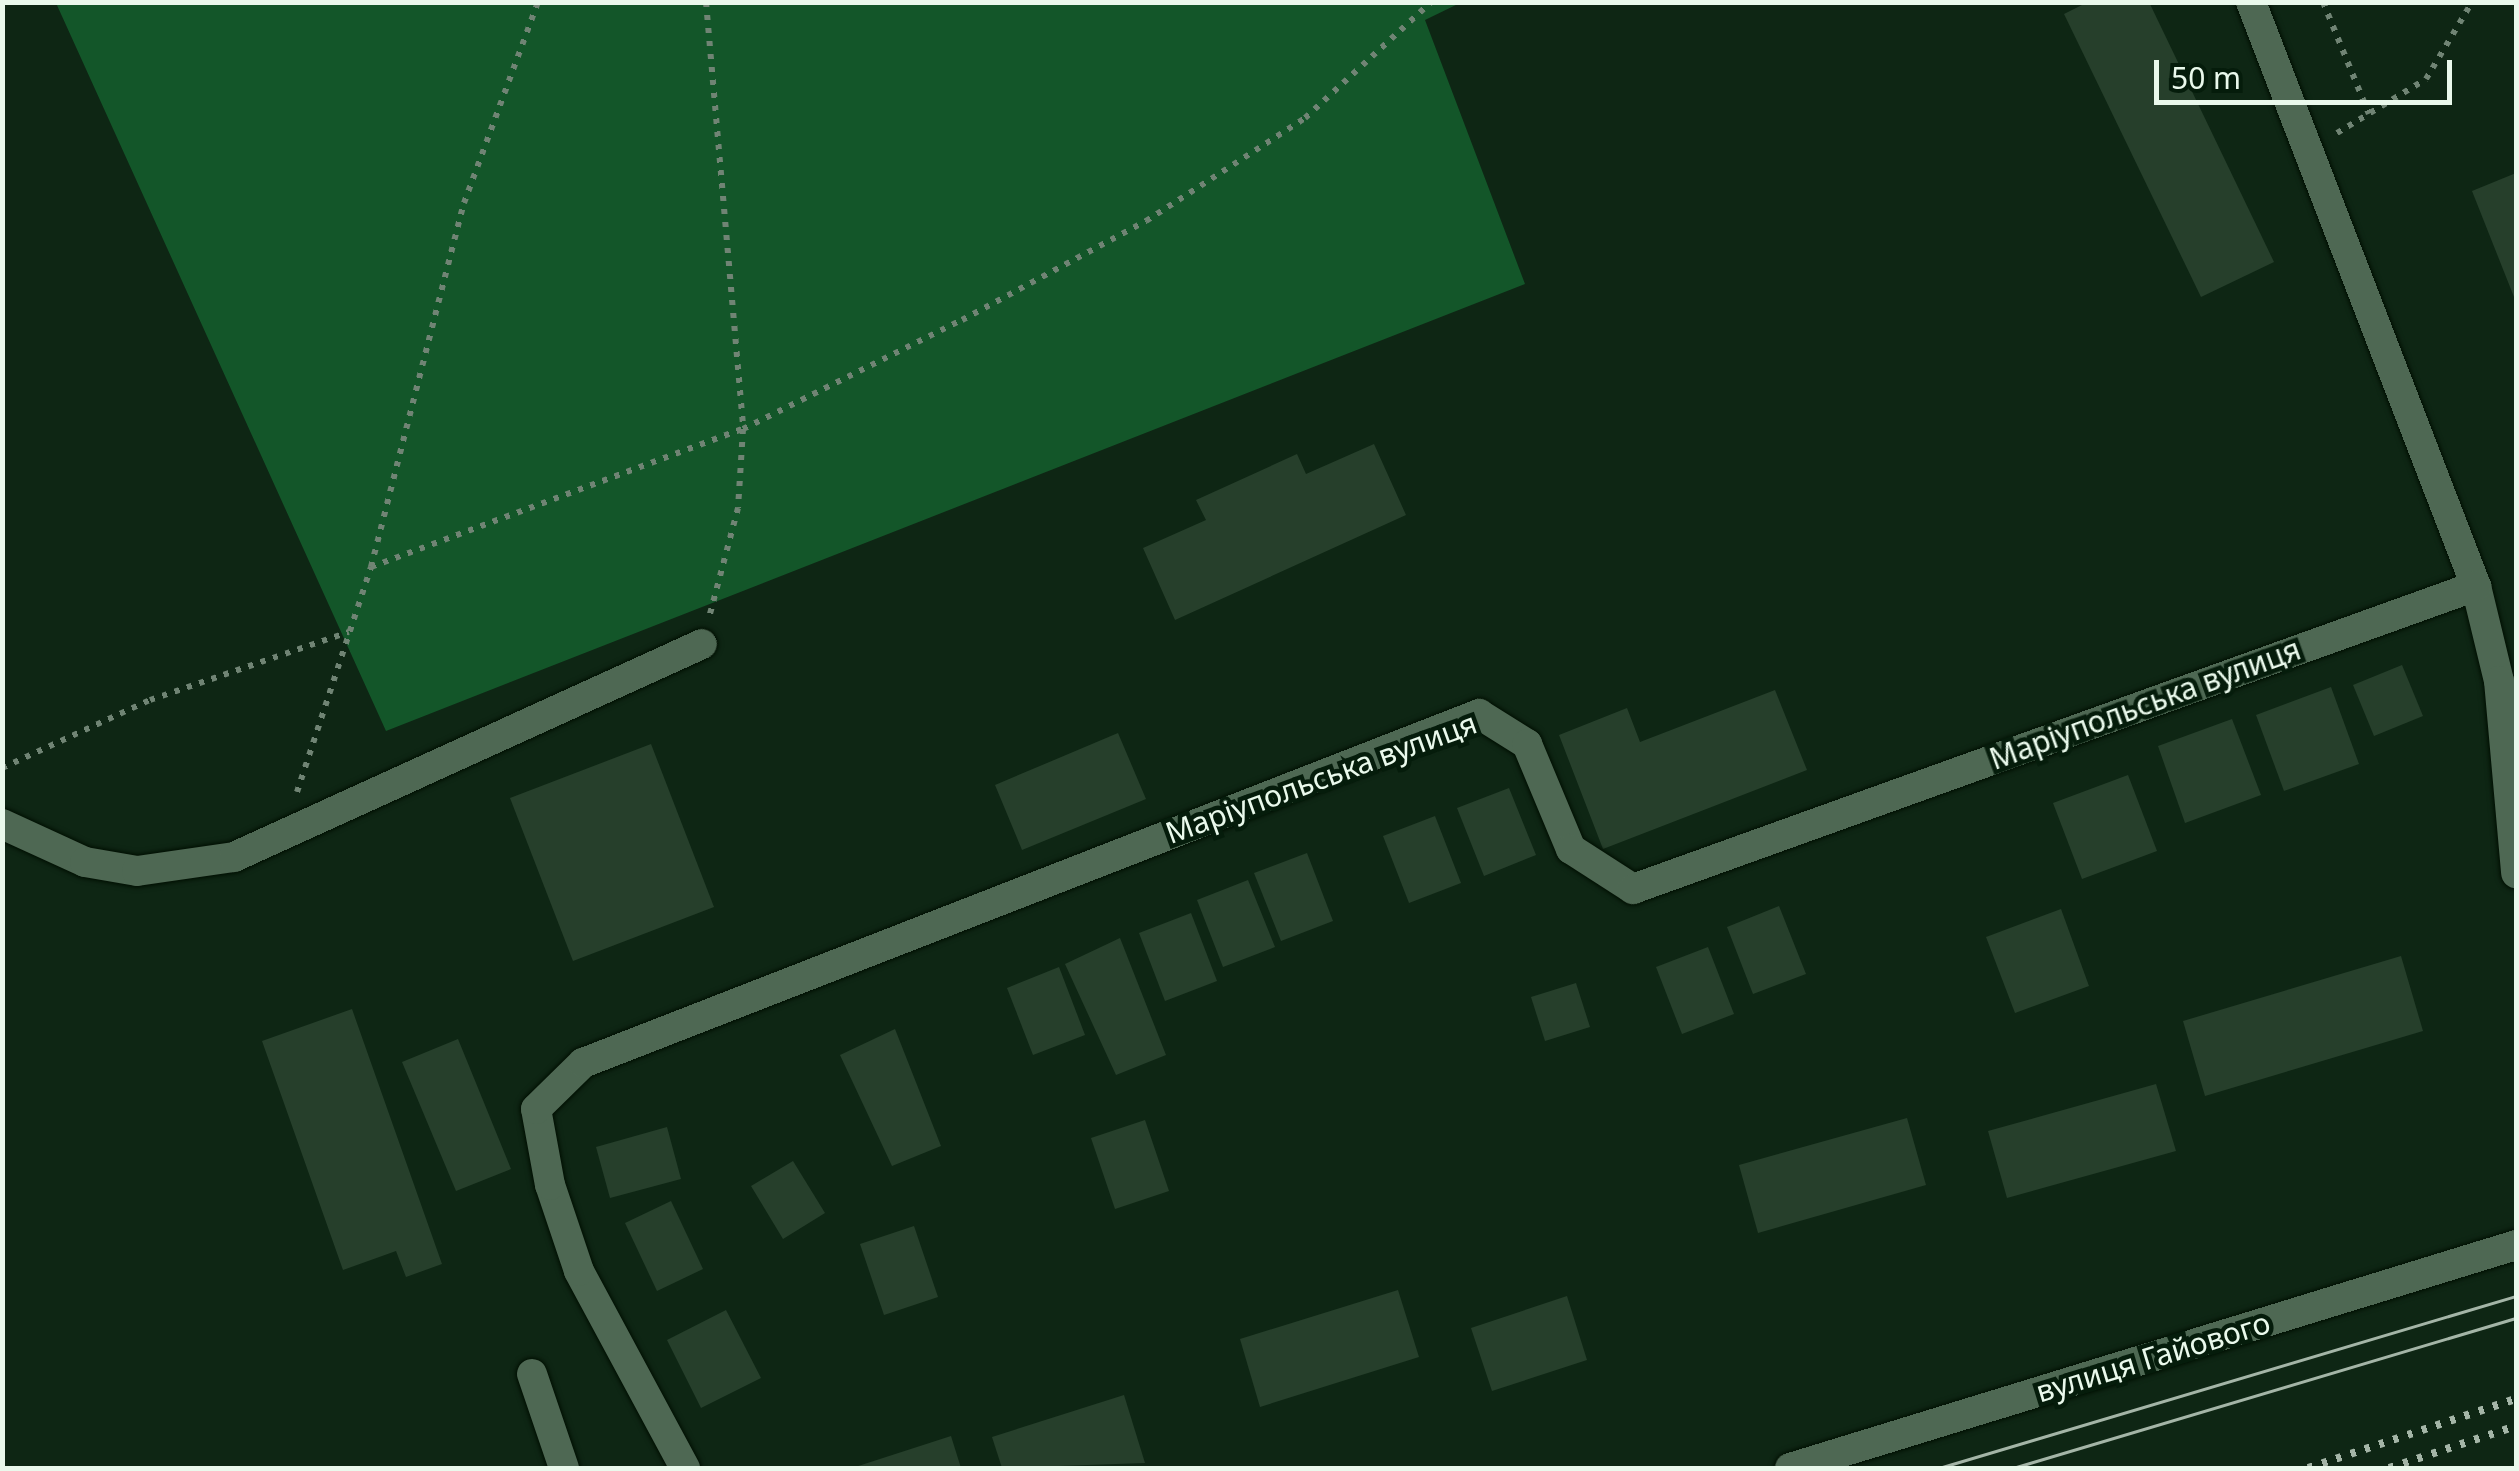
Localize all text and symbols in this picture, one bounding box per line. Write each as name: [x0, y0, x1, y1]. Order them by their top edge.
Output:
scale bar: [2159, 40, 2456, 102]
text: 50 m: [2171, 57, 2241, 98]
street label: Маріупольська вулиця: [1985, 631, 2305, 777]
street label: Маріупольська вулиця: [1161, 705, 1481, 851]
street label: вулиця Гайового: [2032, 1304, 2274, 1410]

